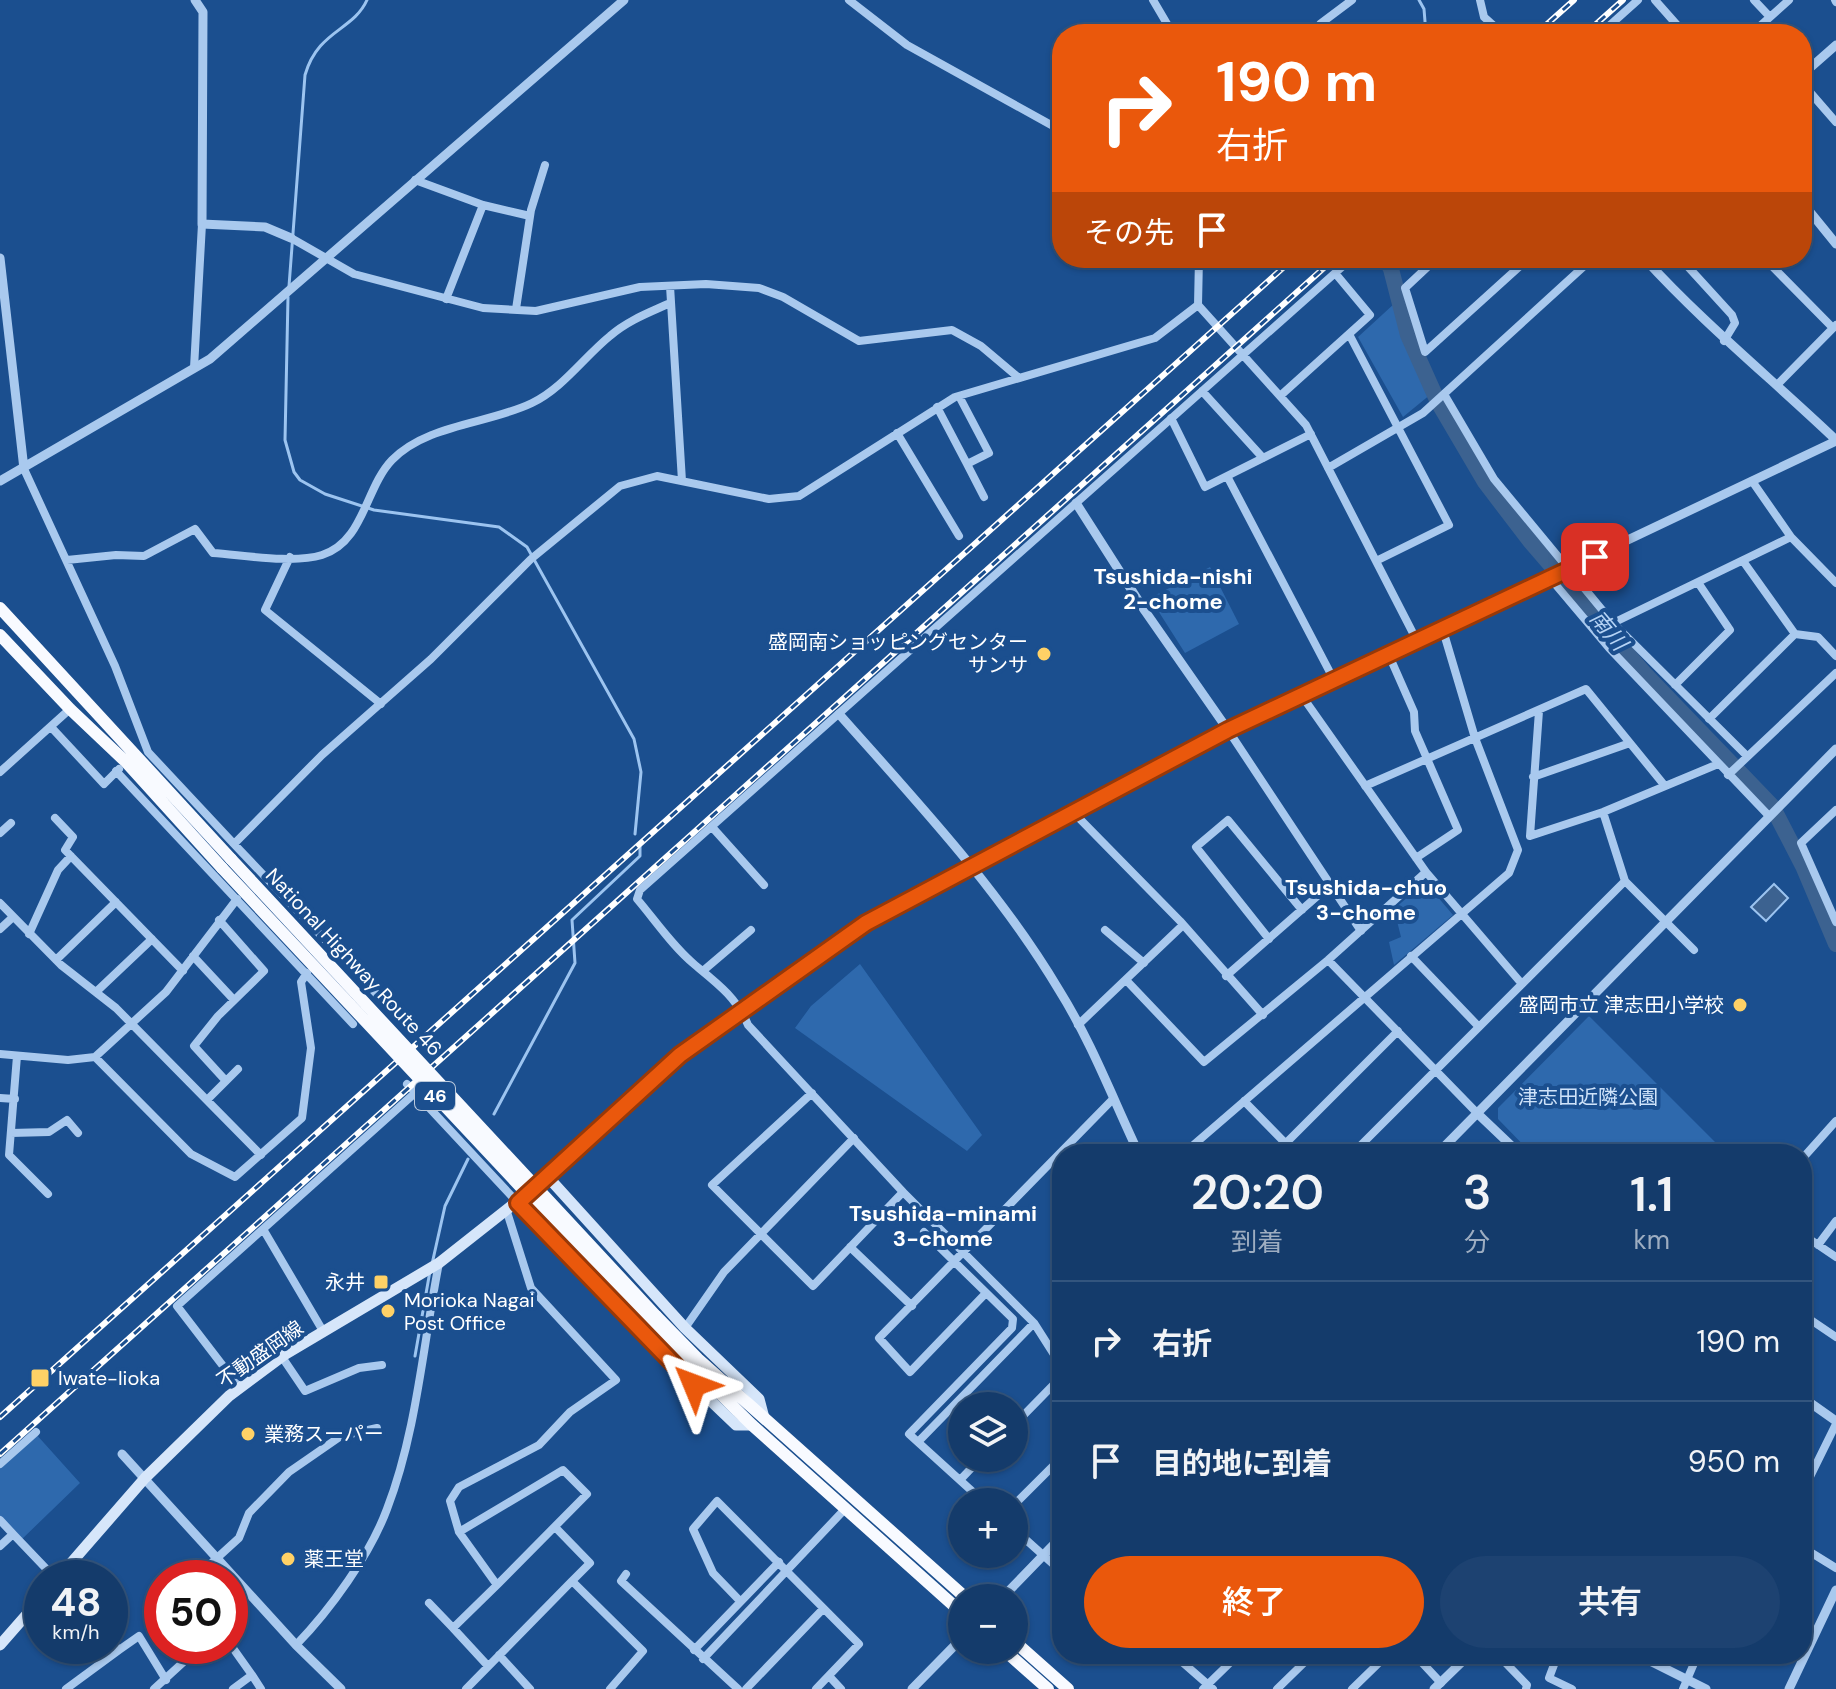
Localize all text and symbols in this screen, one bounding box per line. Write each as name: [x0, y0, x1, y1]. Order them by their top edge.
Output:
text: 190 m: [1216, 45, 1377, 118]
icon: right: [1084, 56, 1188, 160]
text: 右折: [1216, 122, 1288, 169]
icon: arrive: [1190, 208, 1234, 252]
text: その先: [1084, 213, 1174, 252]
pin: [1561, 523, 1629, 591]
icon: arrive: [1573, 535, 1617, 579]
district label: Tsushida-nishi 2-chome: [1093, 562, 1253, 616]
water label: 南川: [1583, 604, 1635, 658]
place label: 盛岡南ショッピングセンター サンサ: [768, 629, 1028, 678]
marker: 盛岡南ショッピングセンター サンサ: [1035, 645, 1053, 663]
street label: National Highway Route 46: [260, 863, 448, 1061]
district label: Tsushida-chuo 3-chome: [1285, 873, 1447, 927]
place label: 盛岡市立 津志田小学校: [1519, 992, 1724, 1018]
marker: 盛岡市立 津志田小学校: [1731, 996, 1749, 1014]
road number: 46: [415, 1082, 455, 1110]
park label: 津志田近隣公園: [1518, 1084, 1658, 1110]
text: 20:20: [1191, 1161, 1324, 1224]
text: 3: [1463, 1161, 1491, 1224]
text: 1.1: [1630, 1163, 1673, 1226]
district label: Tsushida-minami 3-chome: [849, 1199, 1037, 1253]
text: km: [1634, 1223, 1670, 1257]
text: 到着: [1231, 1225, 1283, 1259]
text: 分: [1464, 1225, 1490, 1259]
place label: 永井: [325, 1269, 365, 1295]
marker: 永井: [372, 1273, 390, 1291]
place label: Morioka Nagai Post Office: [404, 1287, 534, 1336]
marker: Morioka Nagai Post Office: [379, 1302, 397, 1320]
street label: 不動盛岡線: [212, 1315, 308, 1393]
icon: right: [1084, 1319, 1128, 1363]
text: 190 m: [1697, 1322, 1780, 1361]
text: 右折: [1152, 1324, 1212, 1363]
position arrow: [652, 1343, 736, 1427]
place label: Iwate-Iioka: [58, 1365, 160, 1391]
marker: Iwate-Iioka: [29, 1367, 51, 1389]
map controls: [948, 1392, 1028, 1664]
button: layers: [948, 1392, 1028, 1472]
place label: 業務スーパー: [264, 1421, 384, 1447]
marker: 業務スーパー: [239, 1425, 257, 1443]
icon: arrive: [1084, 1439, 1128, 1483]
text: 950 m: [1688, 1442, 1780, 1481]
text: 目的地に到着: [1152, 1444, 1332, 1483]
button: +: [948, 1488, 1028, 1568]
place label: 薬王堂: [304, 1546, 364, 1572]
marker: 薬王堂: [279, 1550, 297, 1568]
button: 終了: [1084, 1556, 1424, 1648]
button: 共有: [1440, 1556, 1780, 1648]
speed limit sign: 50: [144, 1560, 248, 1664]
text: 48: [50, 1576, 102, 1628]
button: −: [948, 1584, 1028, 1664]
text: km/h: [52, 1619, 100, 1645]

